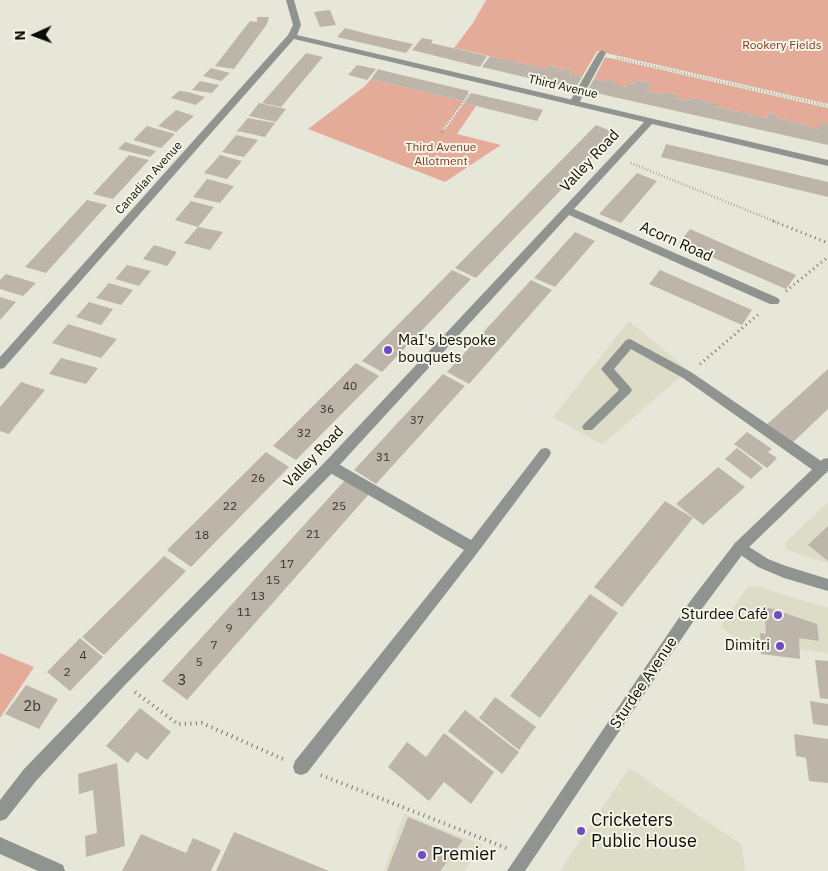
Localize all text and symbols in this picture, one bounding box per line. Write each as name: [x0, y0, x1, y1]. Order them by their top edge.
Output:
north arrow: [10, 10, 60, 60]
text: N: [11, 30, 29, 41]
park label: Rookery Fields: [742, 39, 822, 53]
street label: Third Avenue: [527, 72, 599, 102]
street label: Valley Road: [557, 126, 623, 196]
street label: Canadian Avenue: [112, 139, 186, 217]
park label: Third Avenue Allotment: [406, 141, 476, 169]
street label: Acorn Road: [637, 218, 715, 266]
place label: MaI's bespoke bouquets: [398, 332, 496, 367]
marker: MaI's bespoke bouquets: [382, 344, 394, 356]
house number: 40: [343, 380, 357, 394]
house number: 36: [320, 403, 334, 417]
house number: 37: [410, 414, 424, 428]
street label: Valley Road: [280, 423, 348, 491]
house number: 32: [297, 427, 311, 441]
house number: 31: [376, 451, 390, 465]
house number: 26: [251, 472, 265, 486]
house number: 22: [223, 500, 237, 514]
house number: 25: [332, 500, 346, 514]
house number: 21: [306, 528, 320, 542]
house number: 18: [195, 529, 209, 543]
house number: 17: [280, 558, 294, 572]
house number: 15: [266, 574, 280, 588]
house number: 13: [251, 590, 265, 604]
house number: 11: [237, 606, 251, 620]
place label: Sturdee Café: [681, 606, 768, 624]
marker: Sturdee Café: [772, 609, 784, 621]
house number: 9: [225, 622, 233, 636]
street label: Sturdee Avenue: [607, 634, 681, 732]
place label: Dimitri: [725, 637, 770, 655]
house number: 7: [210, 639, 218, 653]
marker: Dimitri: [774, 640, 786, 652]
house number: 4: [79, 649, 87, 663]
house number: 5: [195, 656, 203, 670]
house number: 2: [63, 666, 71, 680]
house number: 3: [178, 672, 186, 690]
house number: 2b: [23, 698, 41, 716]
place label: Cricketers Public House: [591, 810, 697, 852]
marker: Cricketers Public House: [575, 825, 587, 837]
place label: Premier: [432, 844, 496, 866]
marker: Premier: [416, 849, 428, 861]

